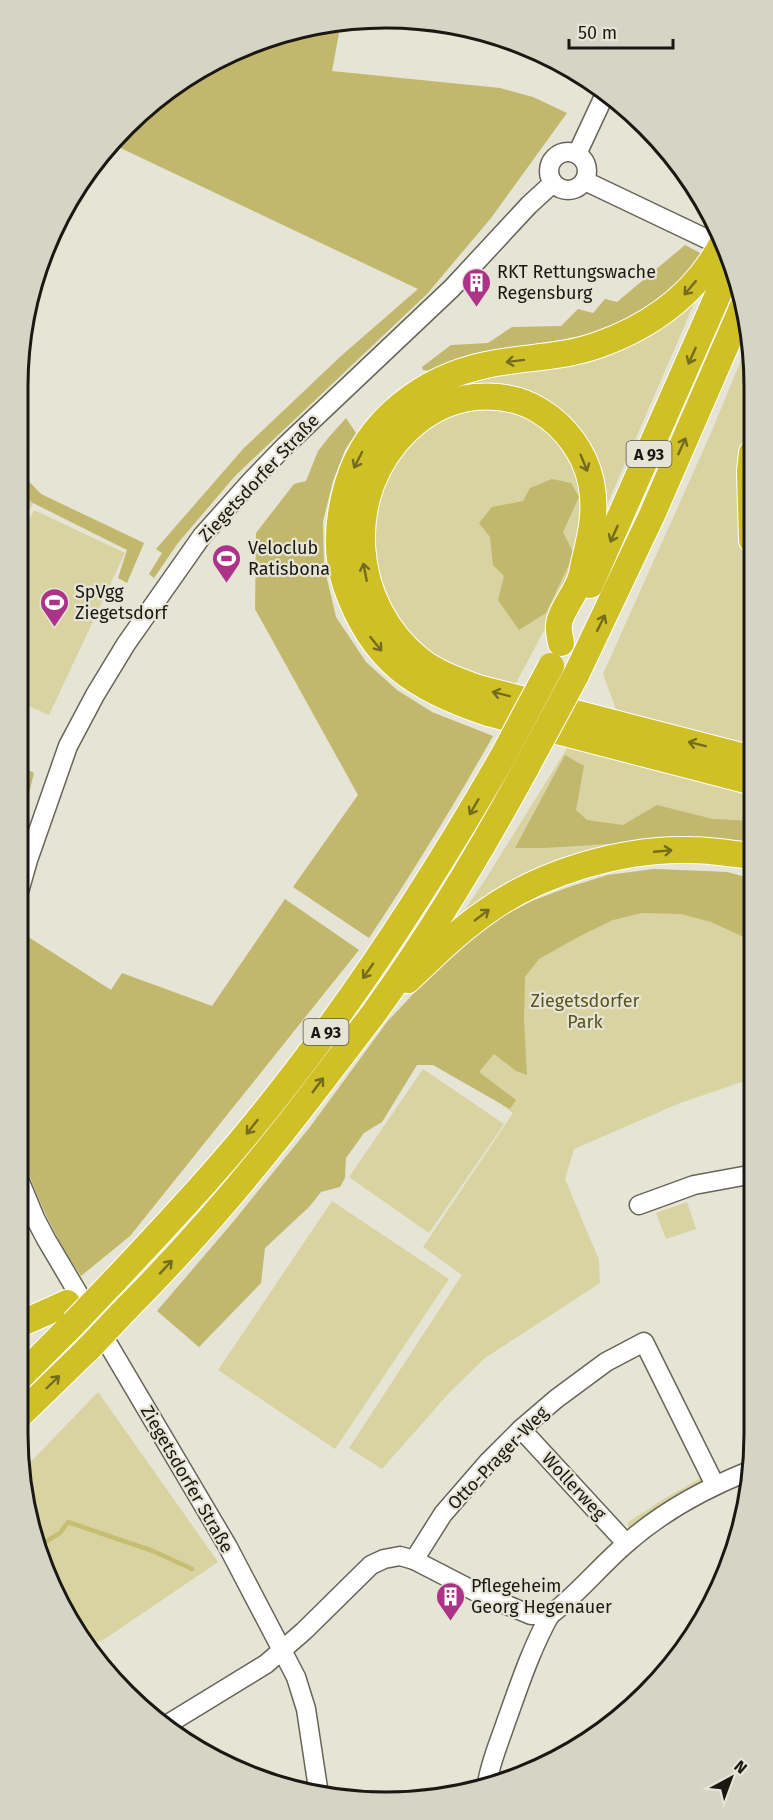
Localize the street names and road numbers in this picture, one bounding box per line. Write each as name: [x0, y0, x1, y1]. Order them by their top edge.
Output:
street label: Ziegetsdorfer Straße: [194, 410, 324, 546]
road number: A 93: [626, 441, 672, 467]
road number: A 93: [304, 1019, 348, 1045]
street label: Ziegetsdorfer Straße: [136, 1401, 238, 1557]
street label: Otto-Prager-Weg: [443, 1401, 553, 1514]
street label: Wollerweg: [537, 1448, 611, 1525]

